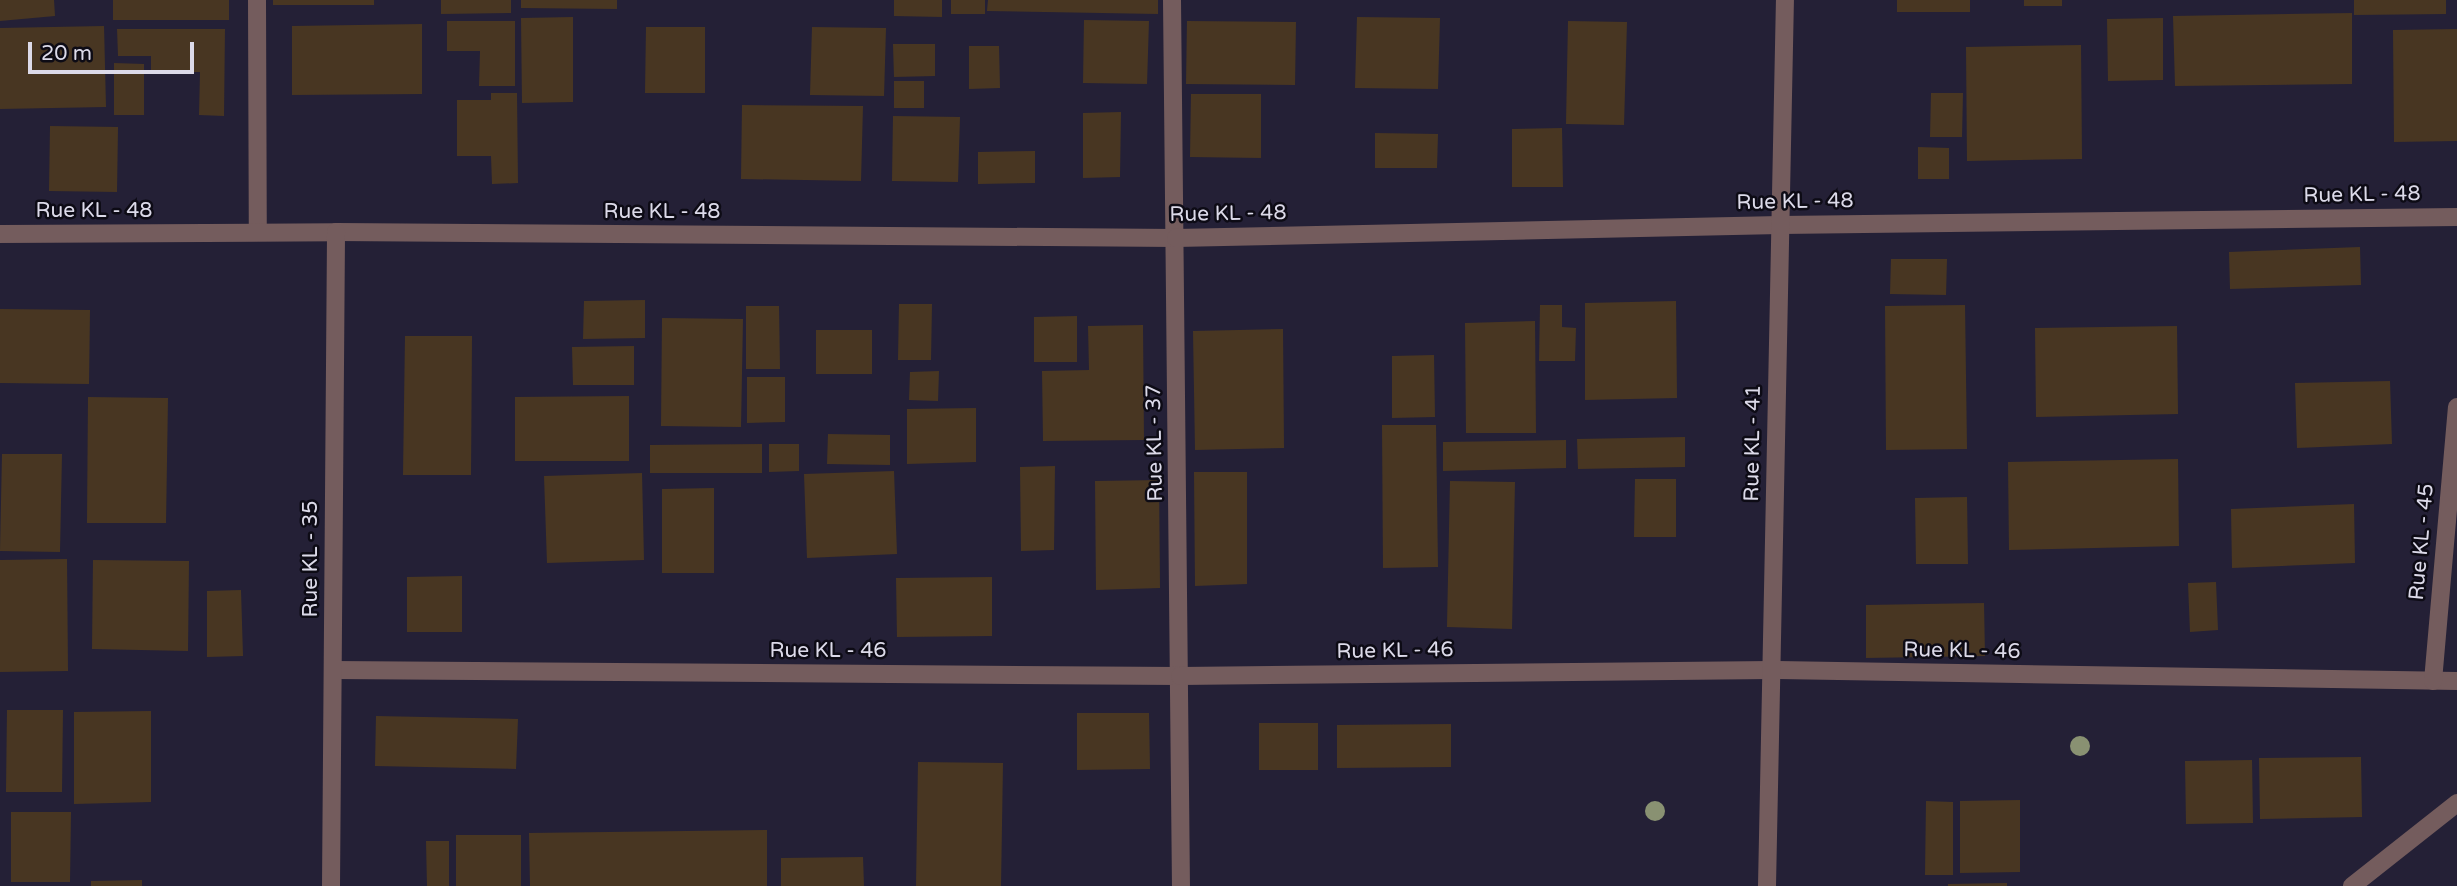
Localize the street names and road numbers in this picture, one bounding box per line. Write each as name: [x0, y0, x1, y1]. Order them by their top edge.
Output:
street label: Rue KL - 48: [2303, 181, 2421, 209]
street label: Rue KL - 48: [1736, 188, 1854, 216]
street label: Rue KL - 48: [35, 198, 153, 224]
street label: Rue KL - 48: [603, 199, 721, 225]
street label: Rue KL - 48: [1169, 200, 1287, 228]
street label: Rue KL - 37: [1141, 384, 1169, 502]
street label: Rue KL - 41: [1739, 384, 1767, 502]
street label: Rue KL - 45: [2404, 483, 2440, 601]
street label: Rue KL - 35: [298, 500, 324, 618]
street label: Rue KL - 46: [1336, 637, 1454, 665]
street label: Rue KL - 46: [1903, 637, 2021, 665]
street label: Rue KL - 46: [769, 638, 887, 664]

